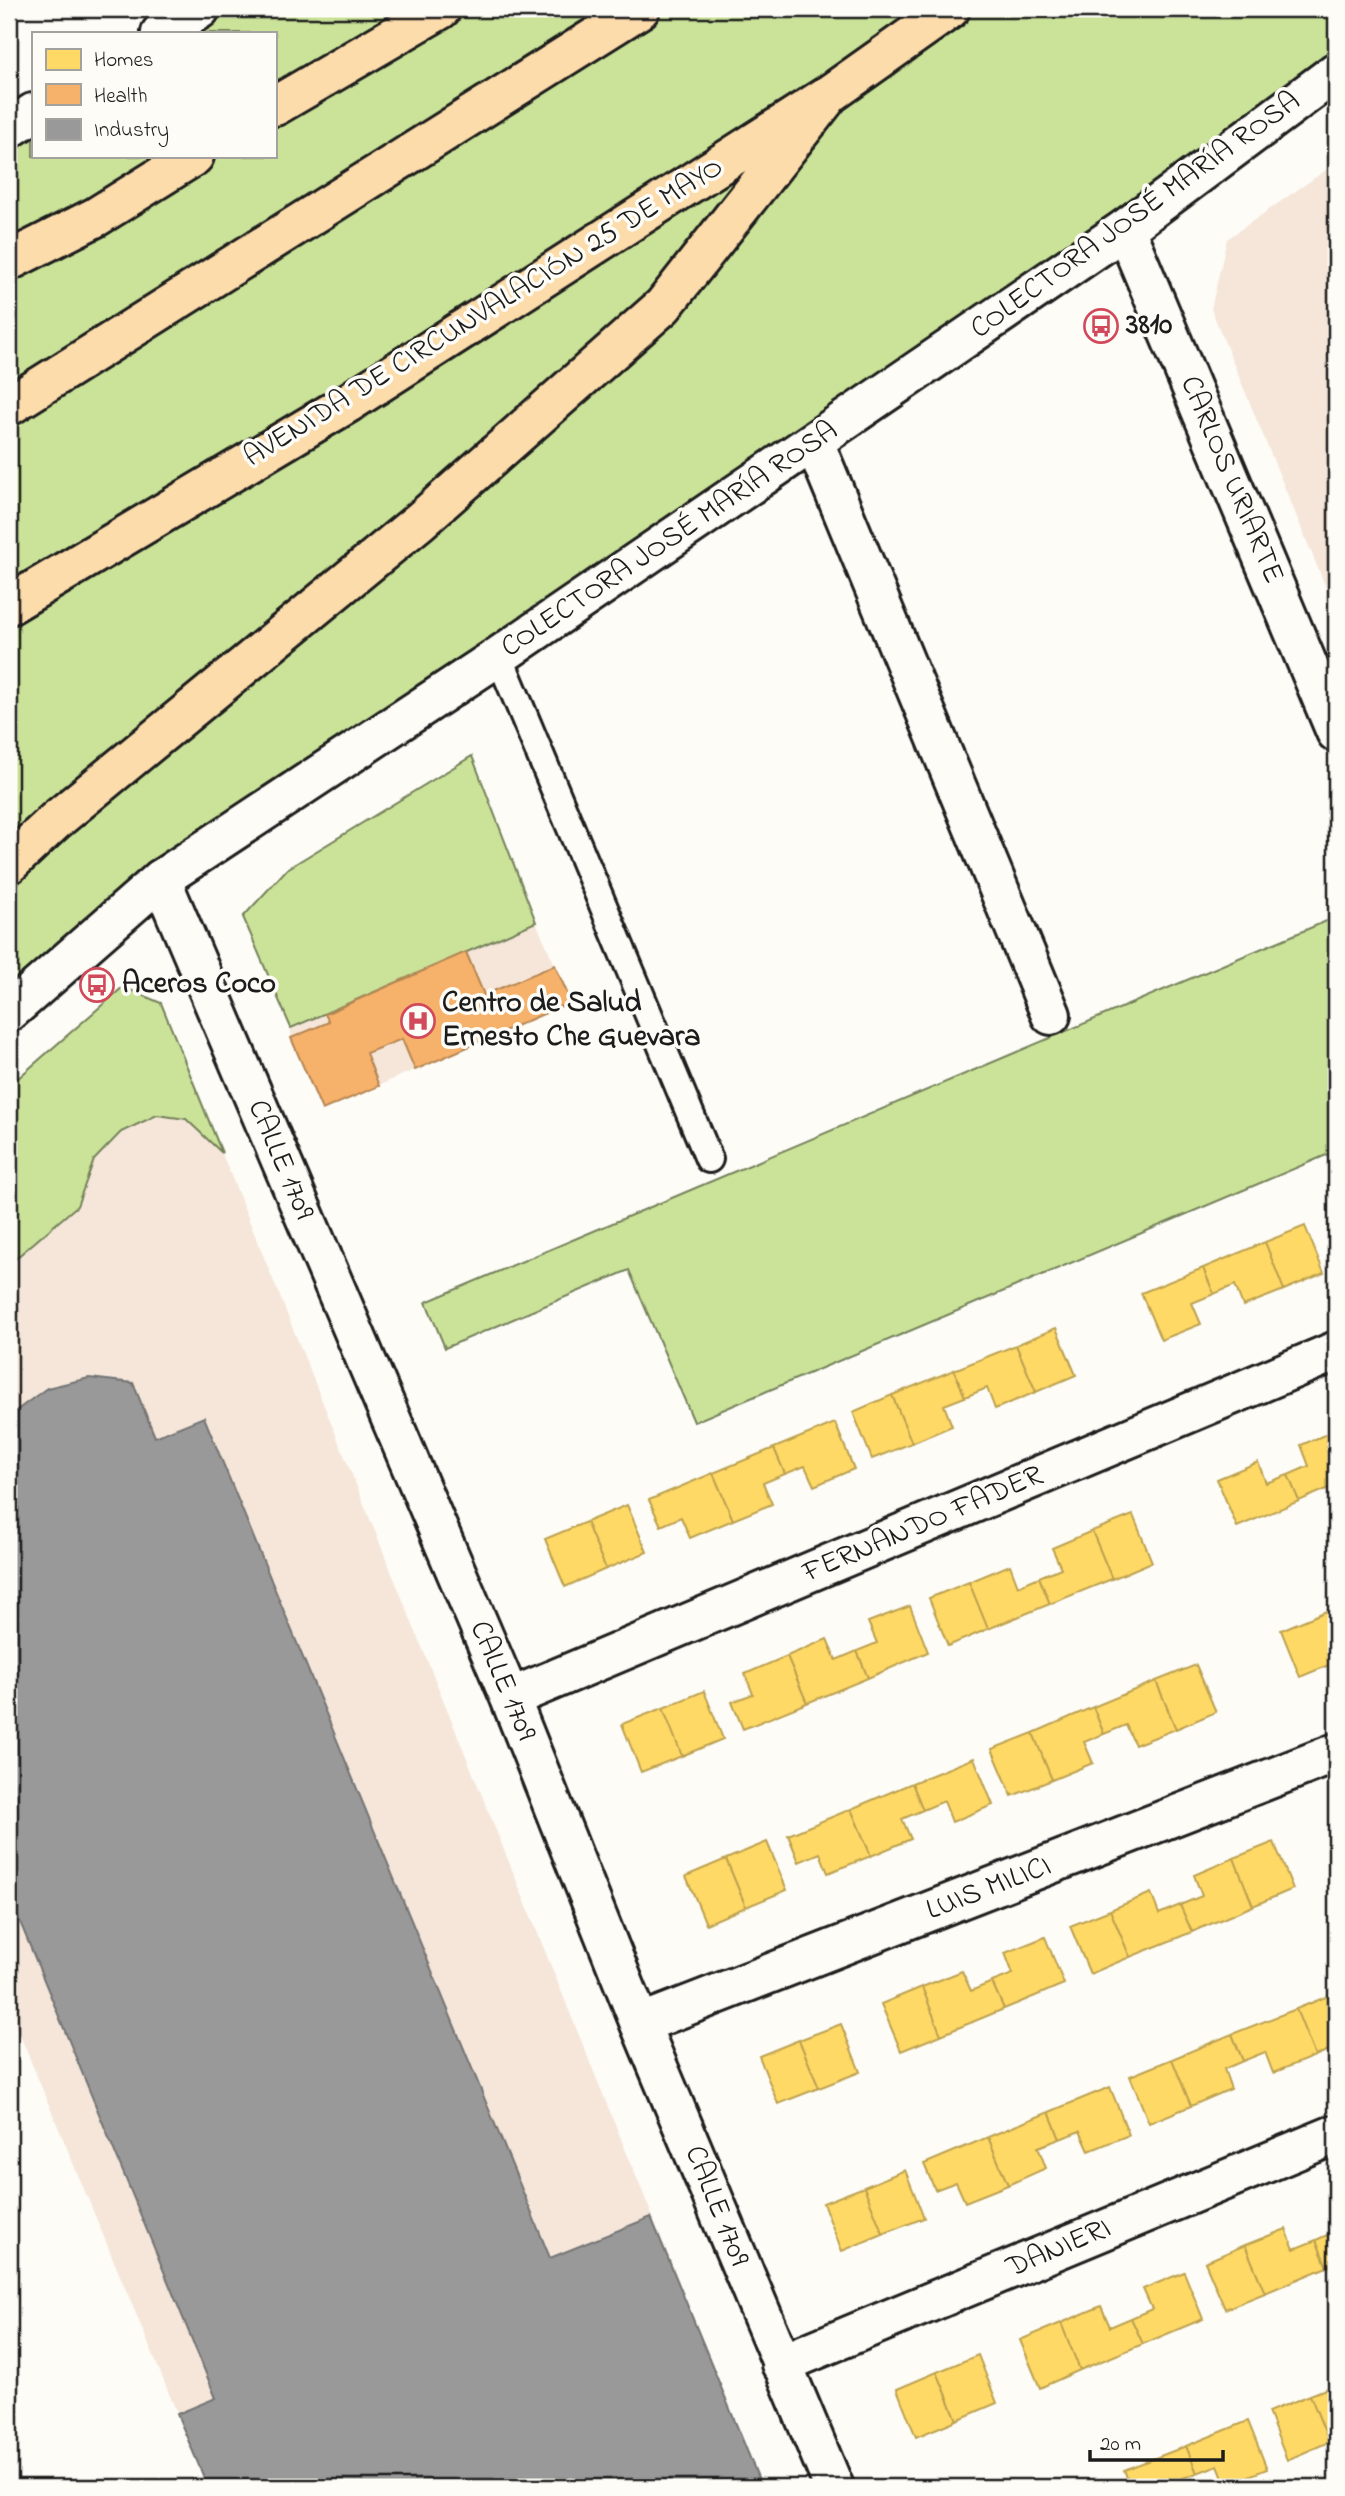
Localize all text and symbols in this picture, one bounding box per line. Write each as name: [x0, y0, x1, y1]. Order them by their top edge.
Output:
legend: [32, 32, 276, 158]
text: Homes: [94, 46, 154, 76]
street label: COLECTORA JOSÉ MARÍA ROSA: [962, 81, 1310, 351]
text: Health: [94, 82, 148, 112]
text: Industry: [94, 116, 169, 148]
street label: AVENIDA DE CIRCUNVALACIÓN 25 DE MAYO: [236, 146, 732, 480]
place label: 3810: [1125, 304, 1172, 348]
bus stop icon: 3810: [1082, 307, 1120, 345]
street label: CARLOS URIARTE: [1167, 369, 1295, 591]
street label: COLECTORA JOSÉ MARÍA ROSA: [492, 410, 848, 670]
place label: Aceros Coco: [122, 963, 276, 1007]
bus stop icon: Aceros Coco: [78, 966, 116, 1004]
place label: Centro de Salud Ernesto Che Guevara: [442, 982, 700, 1060]
hospital icon: Centro de Salud Ernesto Che Guevara: [399, 1002, 437, 1040]
street label: CALLE 1709: [235, 1093, 325, 1227]
street label: FERNANDO FADER: [795, 1454, 1050, 1596]
street label: CALLE 1709: [457, 1614, 547, 1748]
street label: LUIS MILICI: [920, 1845, 1058, 1933]
street label: CALLE 1709: [672, 2139, 760, 2273]
street label: DANIERI: [999, 2207, 1118, 2291]
scale bar: [1090, 2419, 1222, 2463]
text: 20 m: [1100, 2430, 1141, 2460]

